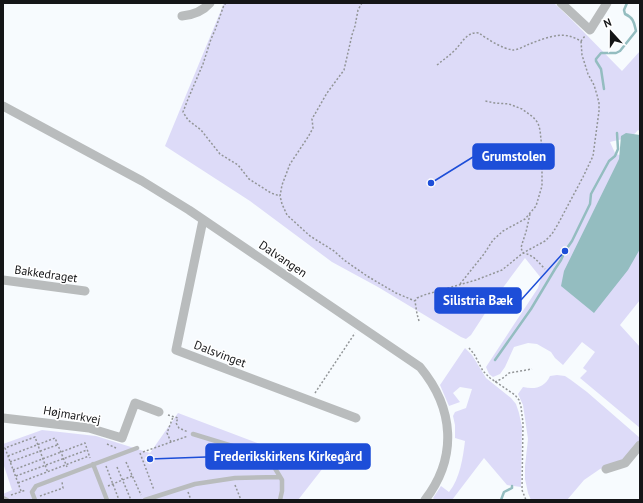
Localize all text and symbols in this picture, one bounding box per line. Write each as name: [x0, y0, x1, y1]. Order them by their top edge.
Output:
north arrow: [591, 12, 631, 52]
text: N: [602, 15, 613, 30]
callout: Grumstolen: [473, 144, 554, 169]
text: Grumstolen: [482, 148, 546, 165]
street label: Dalvangen: [256, 237, 310, 280]
street label: Bakkedraget: [14, 262, 79, 285]
callout: Silistria Bæk: [435, 288, 521, 313]
text: Silistria Bæk: [443, 292, 514, 309]
street label: Dalsvinget: [192, 337, 248, 370]
street label: Højmarkvej: [42, 402, 102, 427]
callout: Frederikskirkens Kirkegård: [206, 444, 370, 469]
text: Frederikskirkens Kirkegård: [214, 448, 362, 465]

